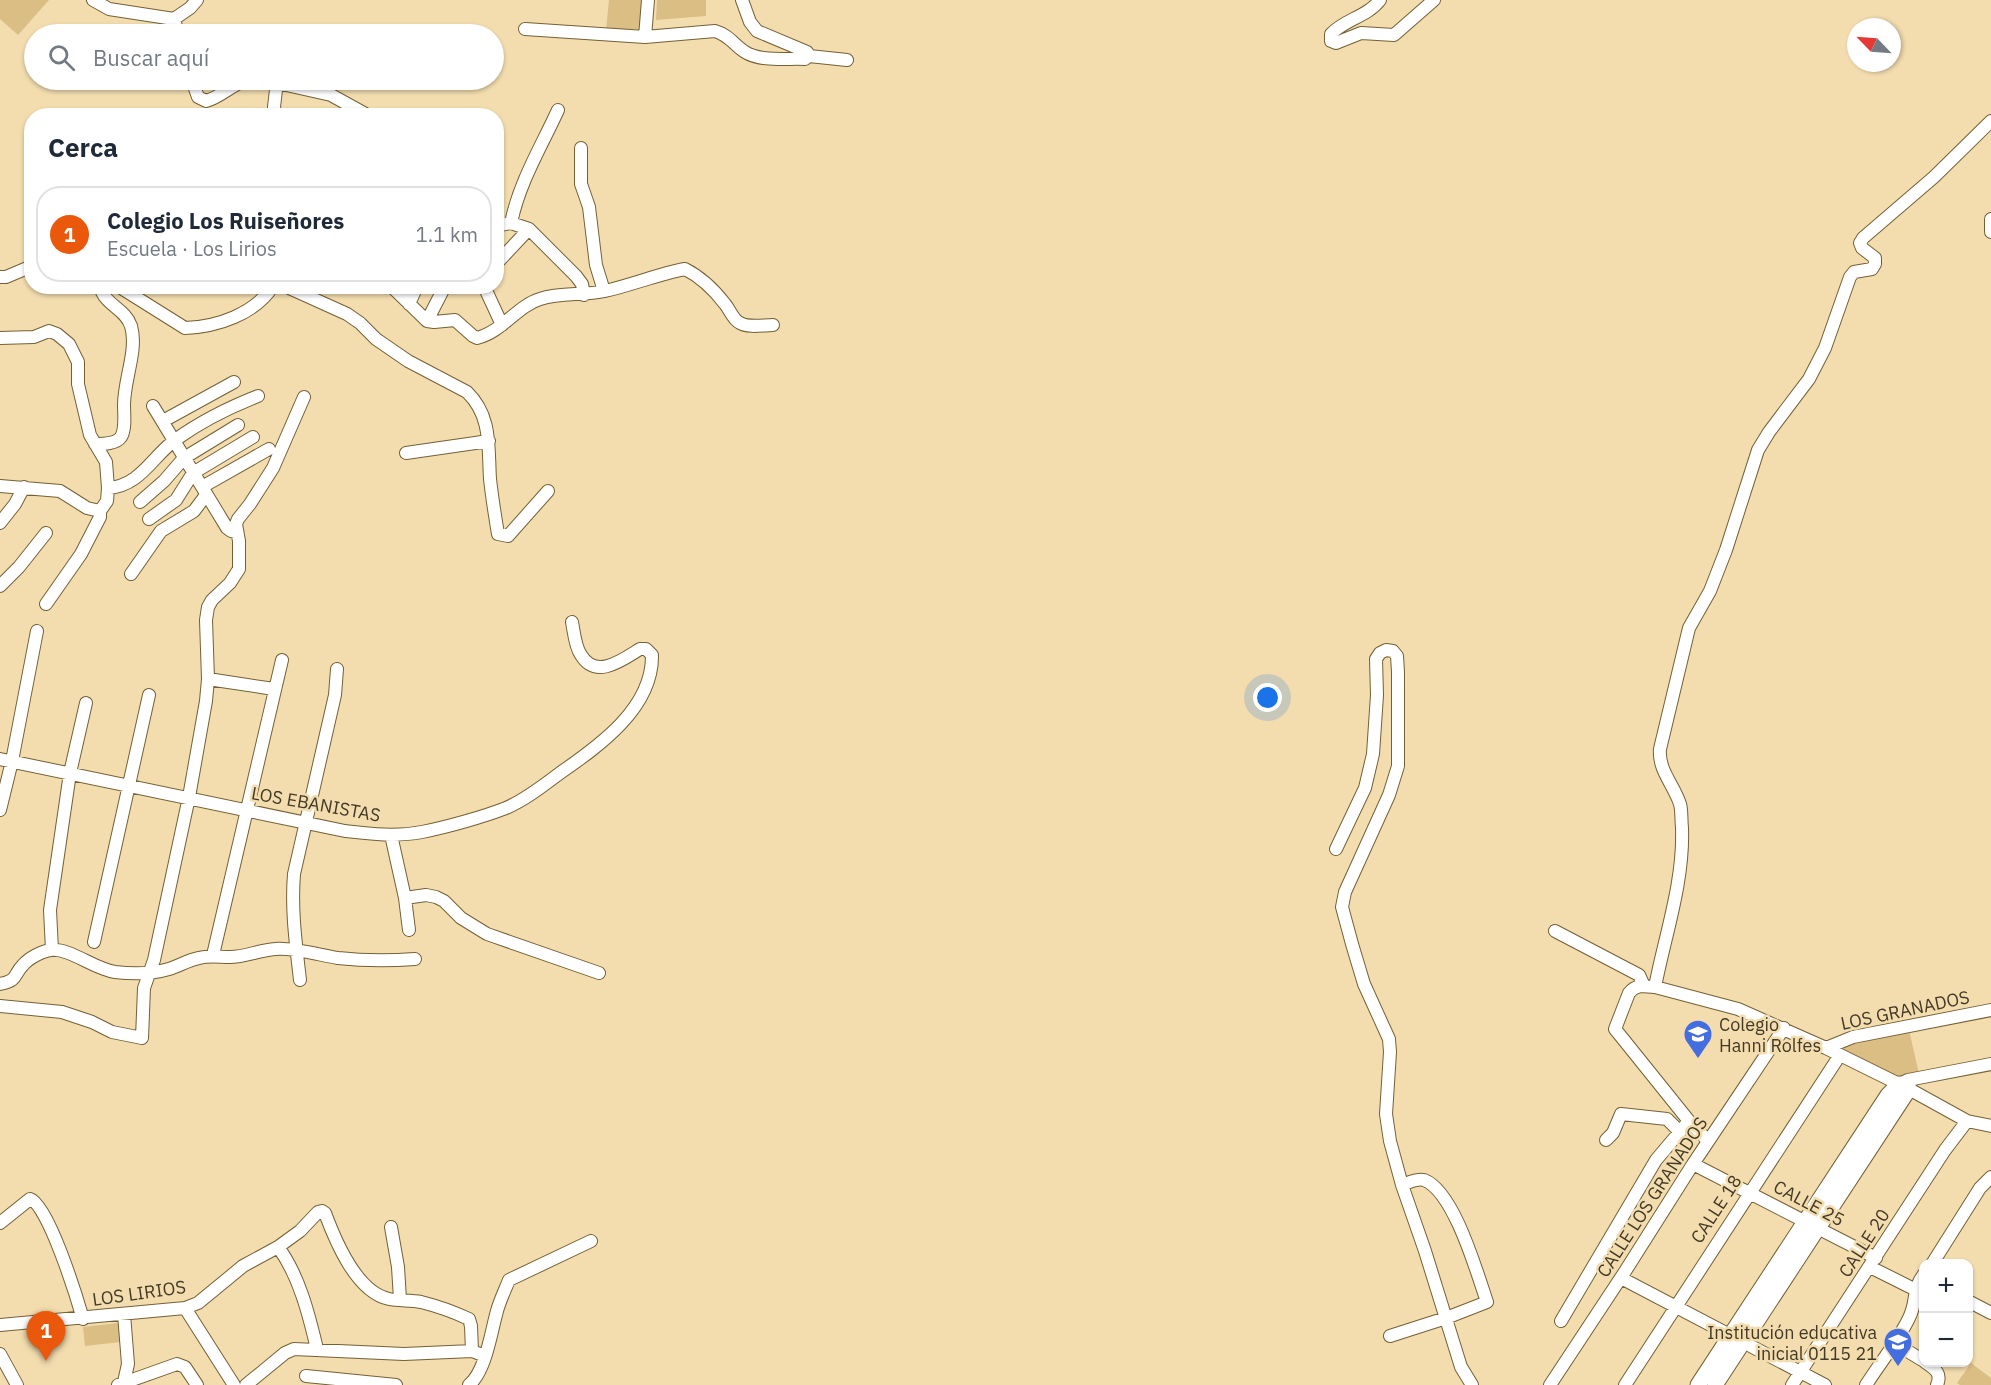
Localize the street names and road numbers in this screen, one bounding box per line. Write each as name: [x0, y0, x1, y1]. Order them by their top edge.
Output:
street label: LOS EBANISTAS: [250, 781, 382, 827]
street label: LOS GRANADOS: [1839, 985, 1971, 1035]
street label: CALLE LOS GRANADOS: [1592, 1113, 1712, 1281]
street label: CALLE 18: [1685, 1170, 1747, 1248]
street label: CALLE 25: [1770, 1175, 1848, 1231]
street label: CALLE 20: [1833, 1204, 1895, 1282]
street label: LOS LIRIOS: [91, 1275, 187, 1311]

